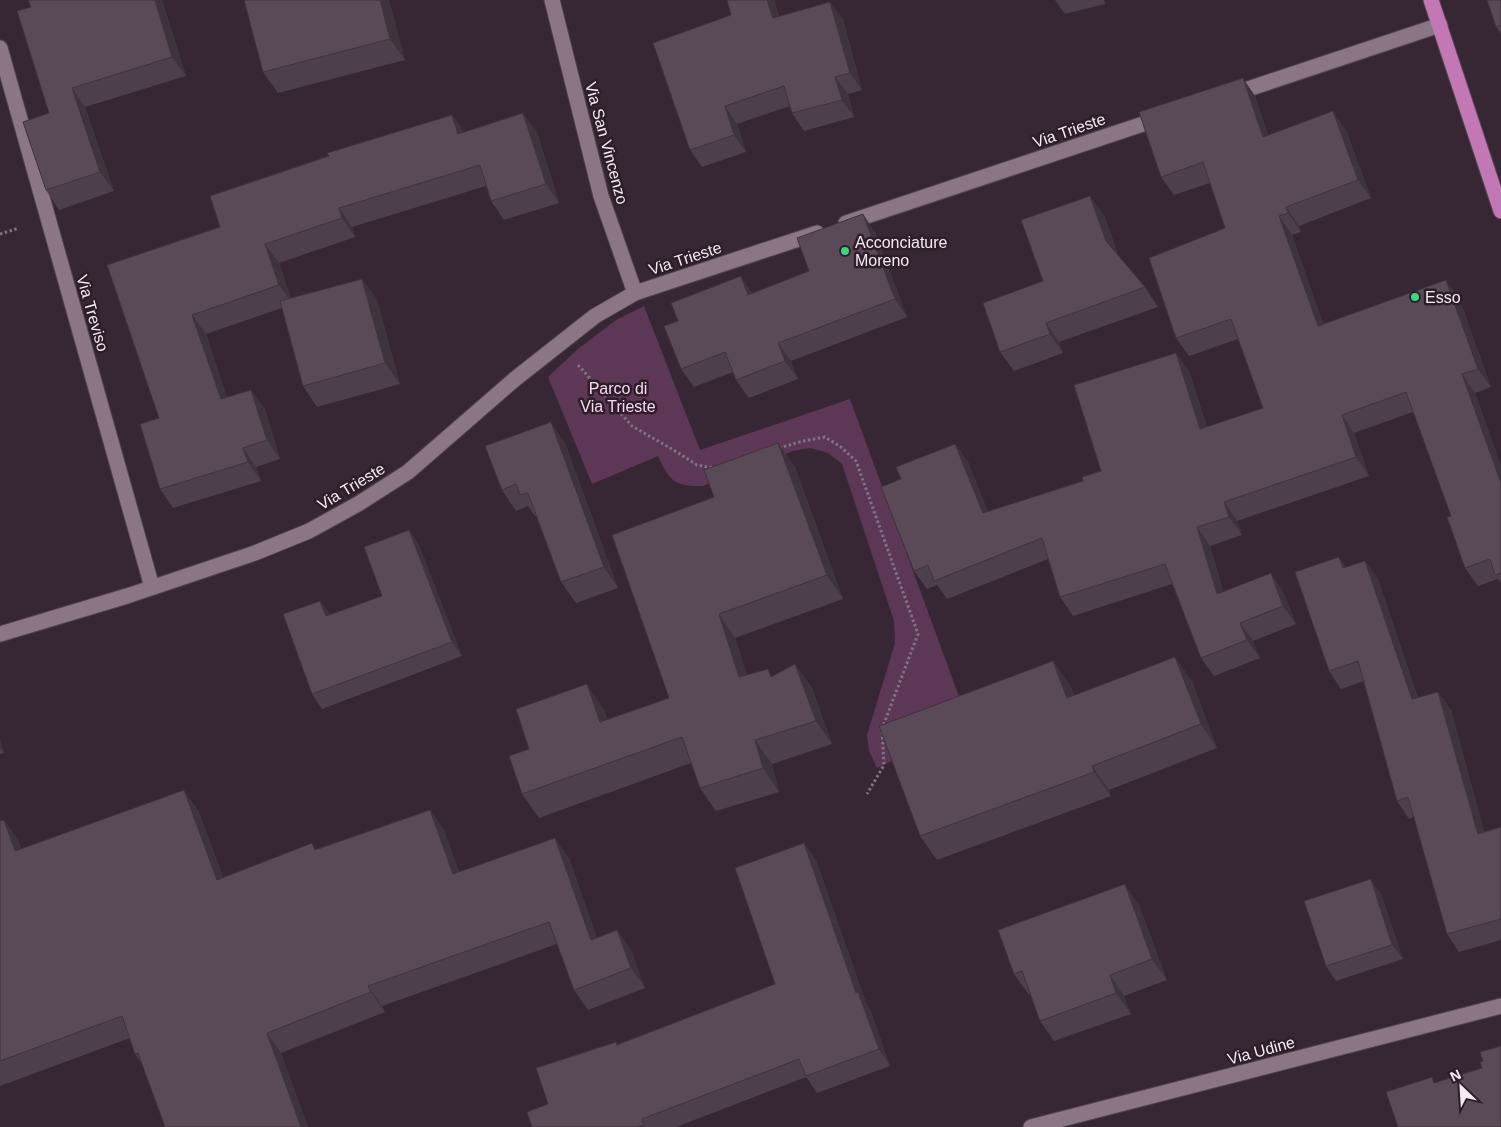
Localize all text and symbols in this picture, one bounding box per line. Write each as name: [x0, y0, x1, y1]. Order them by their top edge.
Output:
street label: Via San Vincenzo: [582, 80, 631, 206]
street label: Via Trieste: [1031, 110, 1108, 151]
place label: Acconciature Moreno: [855, 234, 948, 269]
street label: Via Trieste: [647, 239, 724, 278]
marker: Acconciature Moreno: [839, 245, 851, 257]
street label: Via Treviso: [73, 273, 112, 353]
place label: Esso: [1425, 289, 1461, 306]
marker: Esso: [1409, 291, 1421, 303]
park label: Parco di Via Trieste: [580, 380, 656, 415]
street label: Via Trieste: [315, 460, 388, 513]
street label: Via Udine: [1226, 1033, 1297, 1068]
north arrow: [1436, 1062, 1486, 1112]
text: N: [1448, 1066, 1463, 1085]

